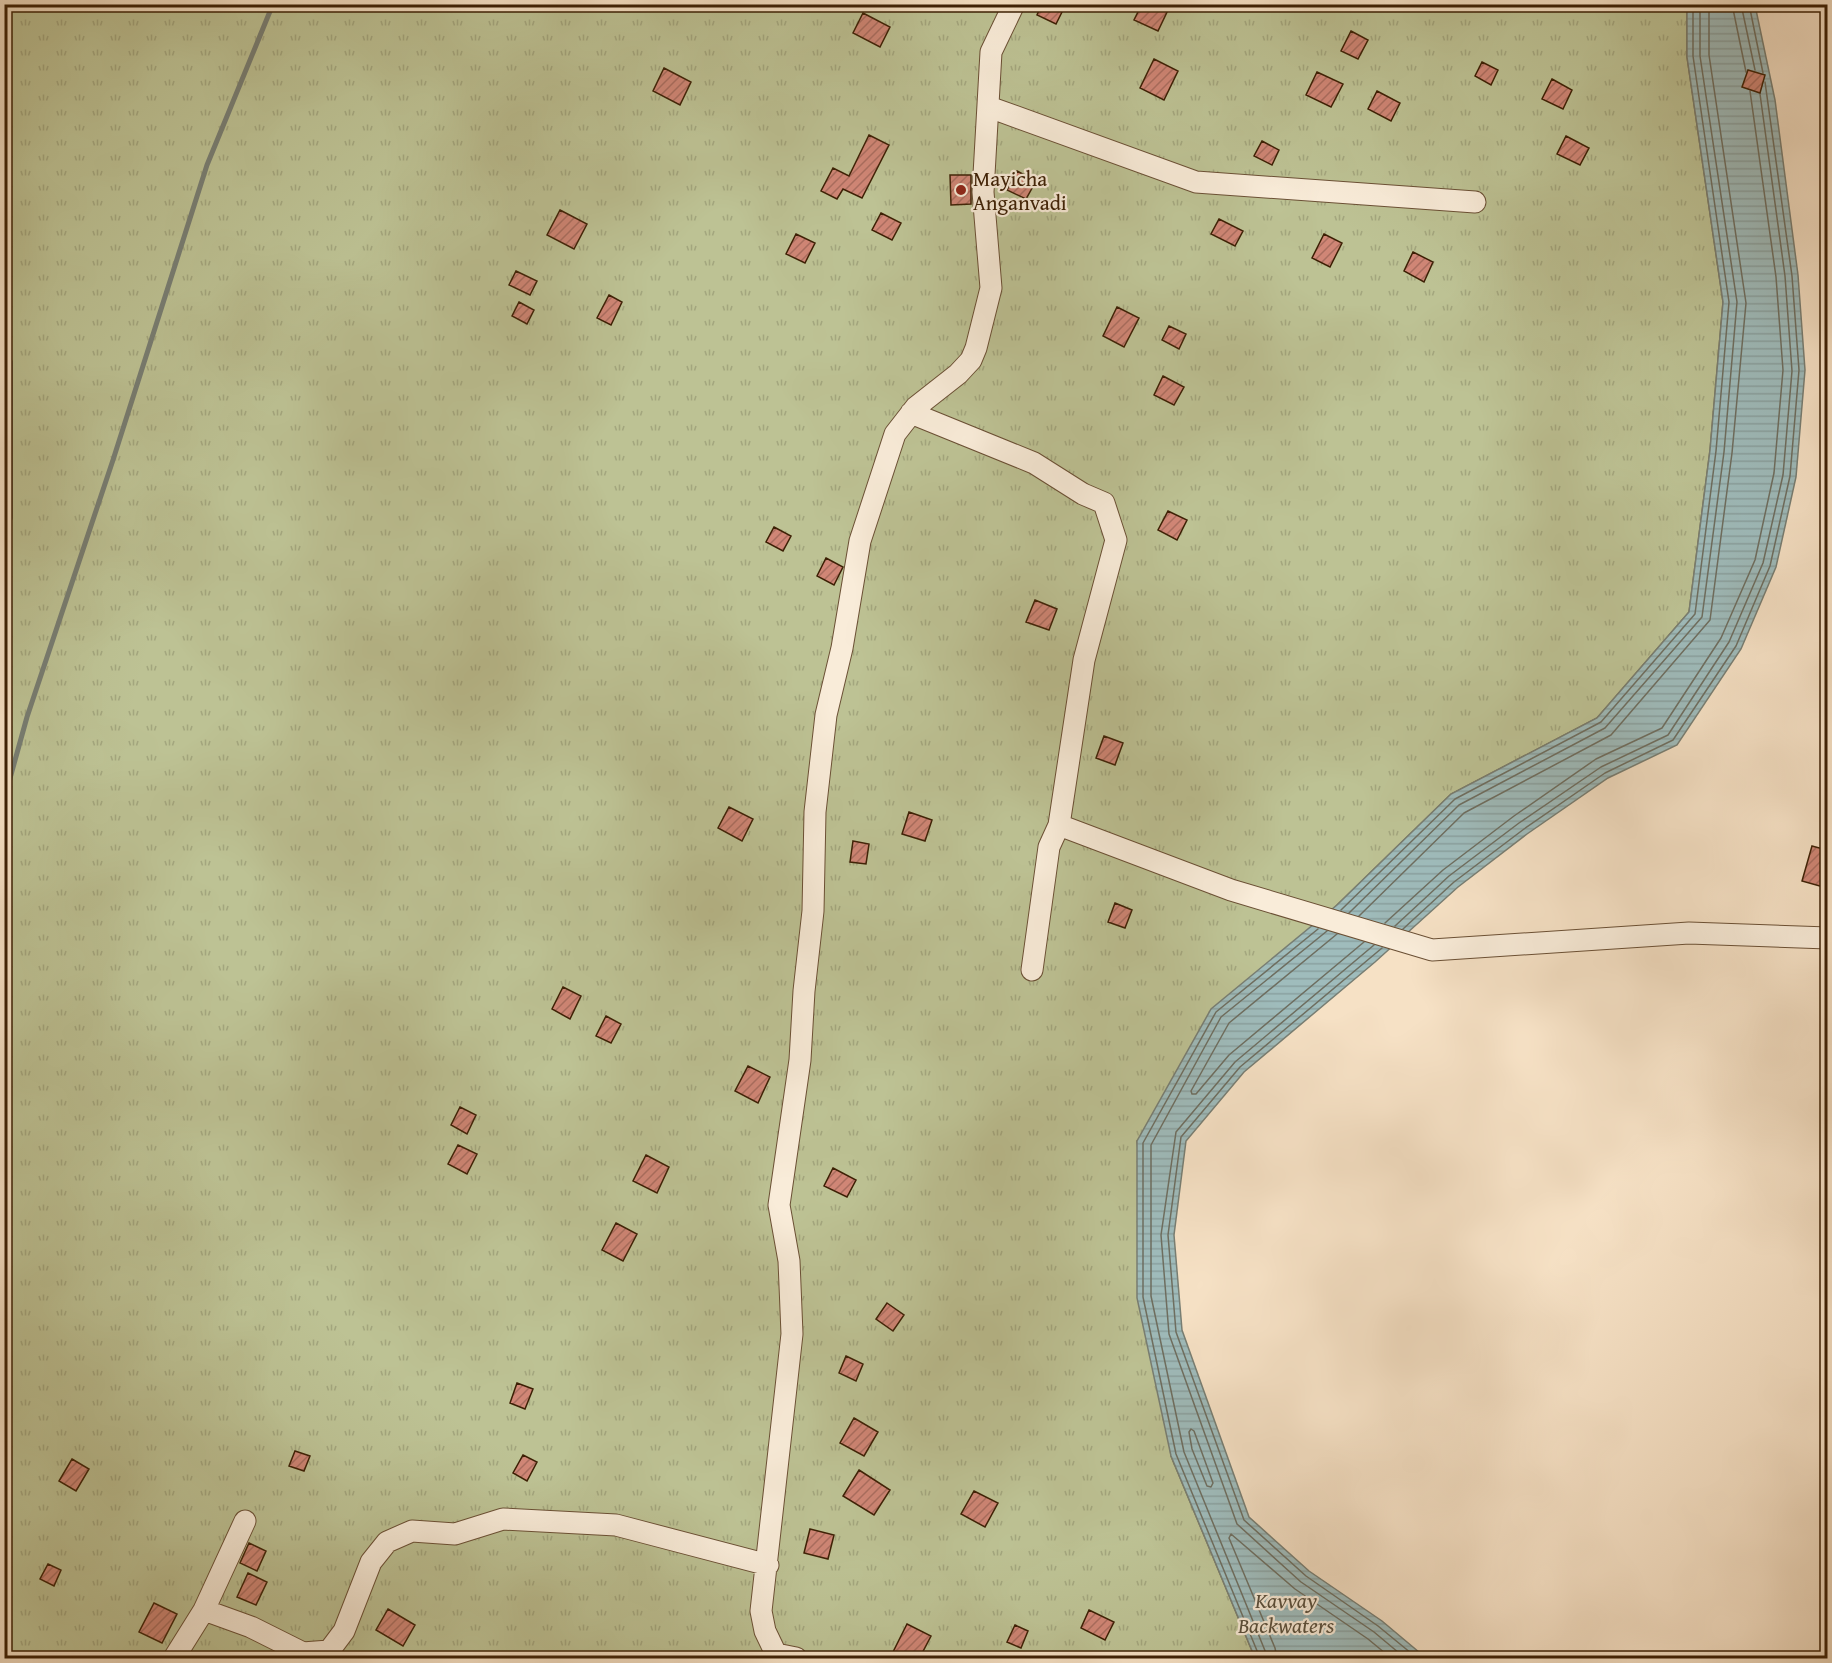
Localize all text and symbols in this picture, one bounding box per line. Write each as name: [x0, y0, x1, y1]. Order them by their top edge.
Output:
place label: Mayicha Anganvadi: [973, 163, 1067, 218]
marker: Mayicha Anganvadi: [954, 183, 968, 197]
water label: Kavvay Backwaters: [1237, 1584, 1334, 1641]

